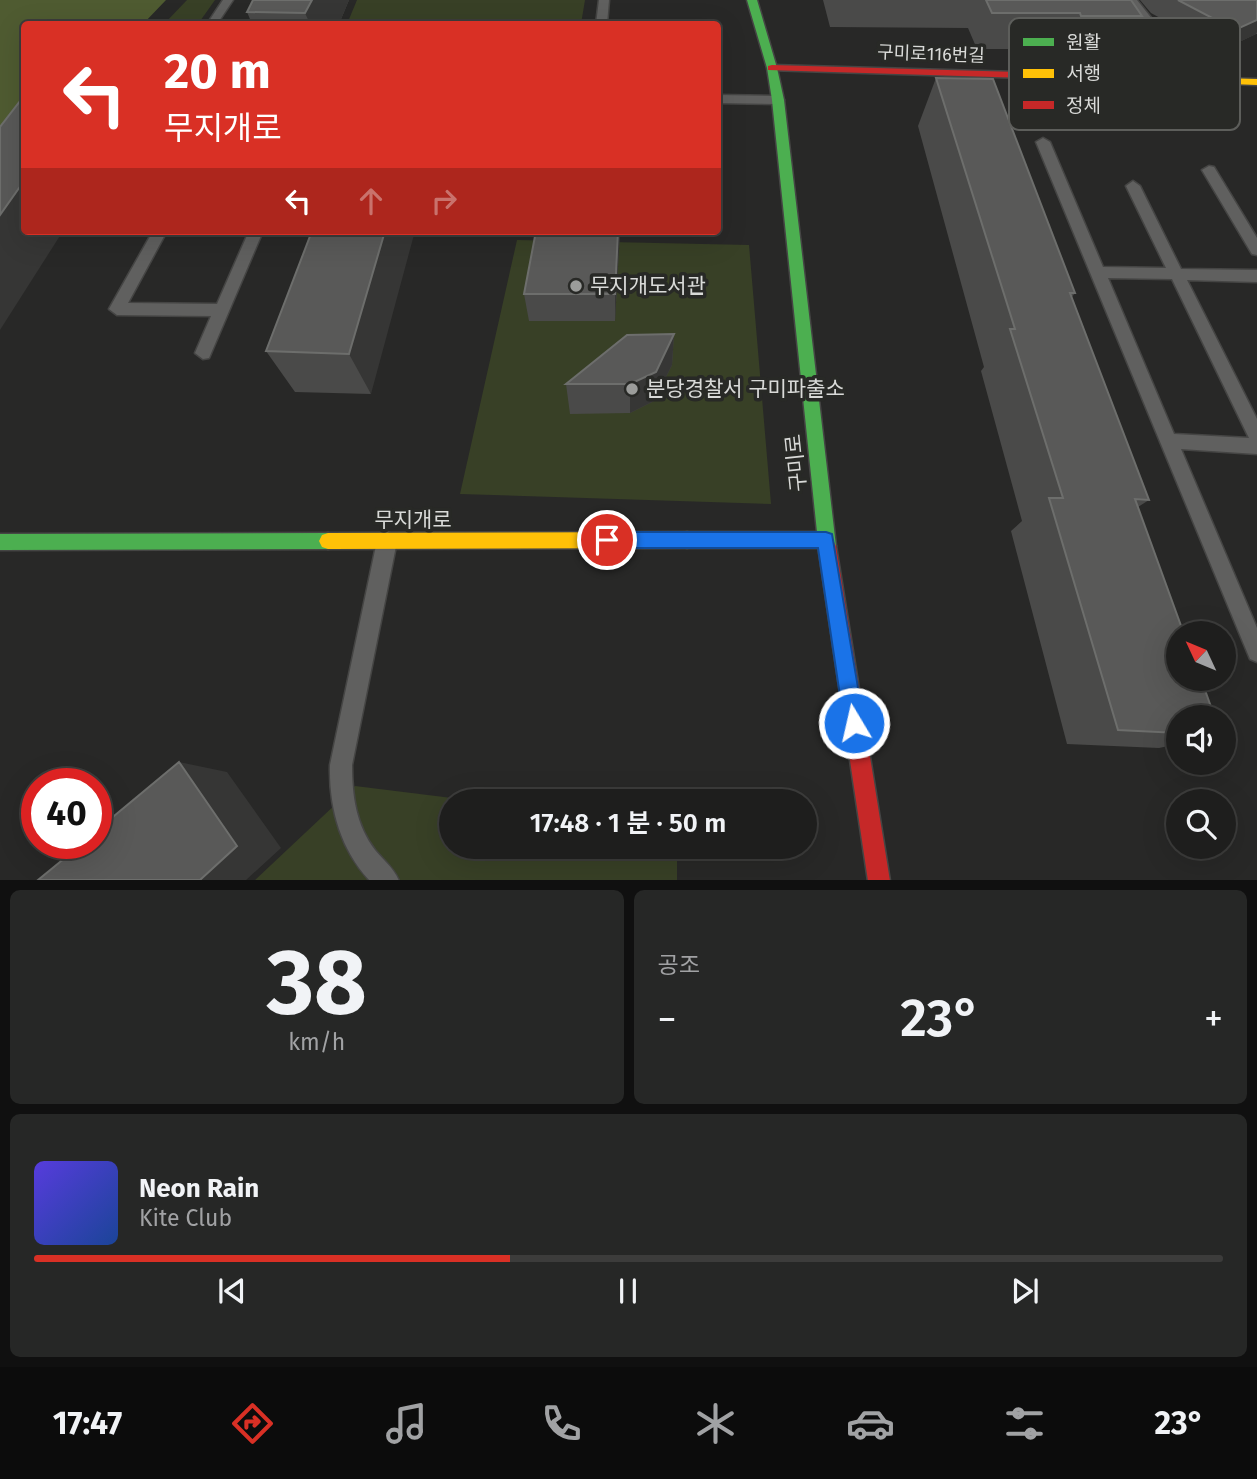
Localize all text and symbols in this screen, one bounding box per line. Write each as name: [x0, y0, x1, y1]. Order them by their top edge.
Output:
legend: [1009, 18, 1240, 130]
text: 원활: [1066, 31, 1101, 54]
street label: 구미로116번길: [877, 41, 985, 67]
text: 20 m: [164, 42, 271, 101]
icon: left: [49, 49, 140, 140]
text: 서행: [1066, 62, 1101, 85]
text: 정체: [1066, 94, 1101, 117]
text: 무지개로: [164, 109, 282, 147]
icon: left: [279, 182, 317, 220]
icon: ahead: [352, 182, 390, 220]
icon: right: [425, 182, 463, 220]
place label: 무지개도서관: [590, 273, 706, 299]
marker: 무지개도서관: [568, 278, 584, 294]
place label: 분당경찰서 구미파출소: [646, 376, 845, 402]
marker: 분당경찰서 구미파출소: [624, 381, 640, 397]
street label: 구미로: [780, 433, 812, 493]
street label: 무지개로: [374, 507, 452, 533]
pin: [577, 510, 637, 570]
icon: arrive: [588, 521, 626, 559]
north arrow: [1166, 621, 1236, 691]
map controls: [1166, 621, 1236, 859]
position arrow: [817, 686, 891, 760]
button: sound: [1166, 705, 1236, 775]
speed limit sign: 40: [21, 768, 112, 859]
button: search: [1166, 789, 1236, 859]
text: 17:48 · 1 분 · 50 m: [530, 808, 726, 839]
text: 38: [267, 928, 367, 1037]
text: 공조: [658, 951, 700, 979]
text: 23°: [900, 987, 980, 1050]
text: −: [658, 996, 677, 1042]
text: +: [1204, 996, 1223, 1042]
text: km/h: [288, 1028, 345, 1056]
text: Neon Rain: [139, 1173, 259, 1204]
text: Kite Club: [139, 1204, 232, 1232]
icon: previous: [213, 1272, 251, 1310]
icon: pause: [609, 1272, 647, 1310]
icon: next: [1006, 1272, 1044, 1310]
icon: directions: [228, 1399, 277, 1448]
icon: music: [382, 1399, 431, 1448]
icon: phone: [537, 1399, 586, 1448]
icon: climate: [691, 1399, 740, 1448]
icon: car: [846, 1399, 895, 1448]
icon: filters: [1000, 1399, 1049, 1448]
text: 17:47: [53, 1404, 122, 1442]
text: 23°: [1155, 1404, 1204, 1442]

